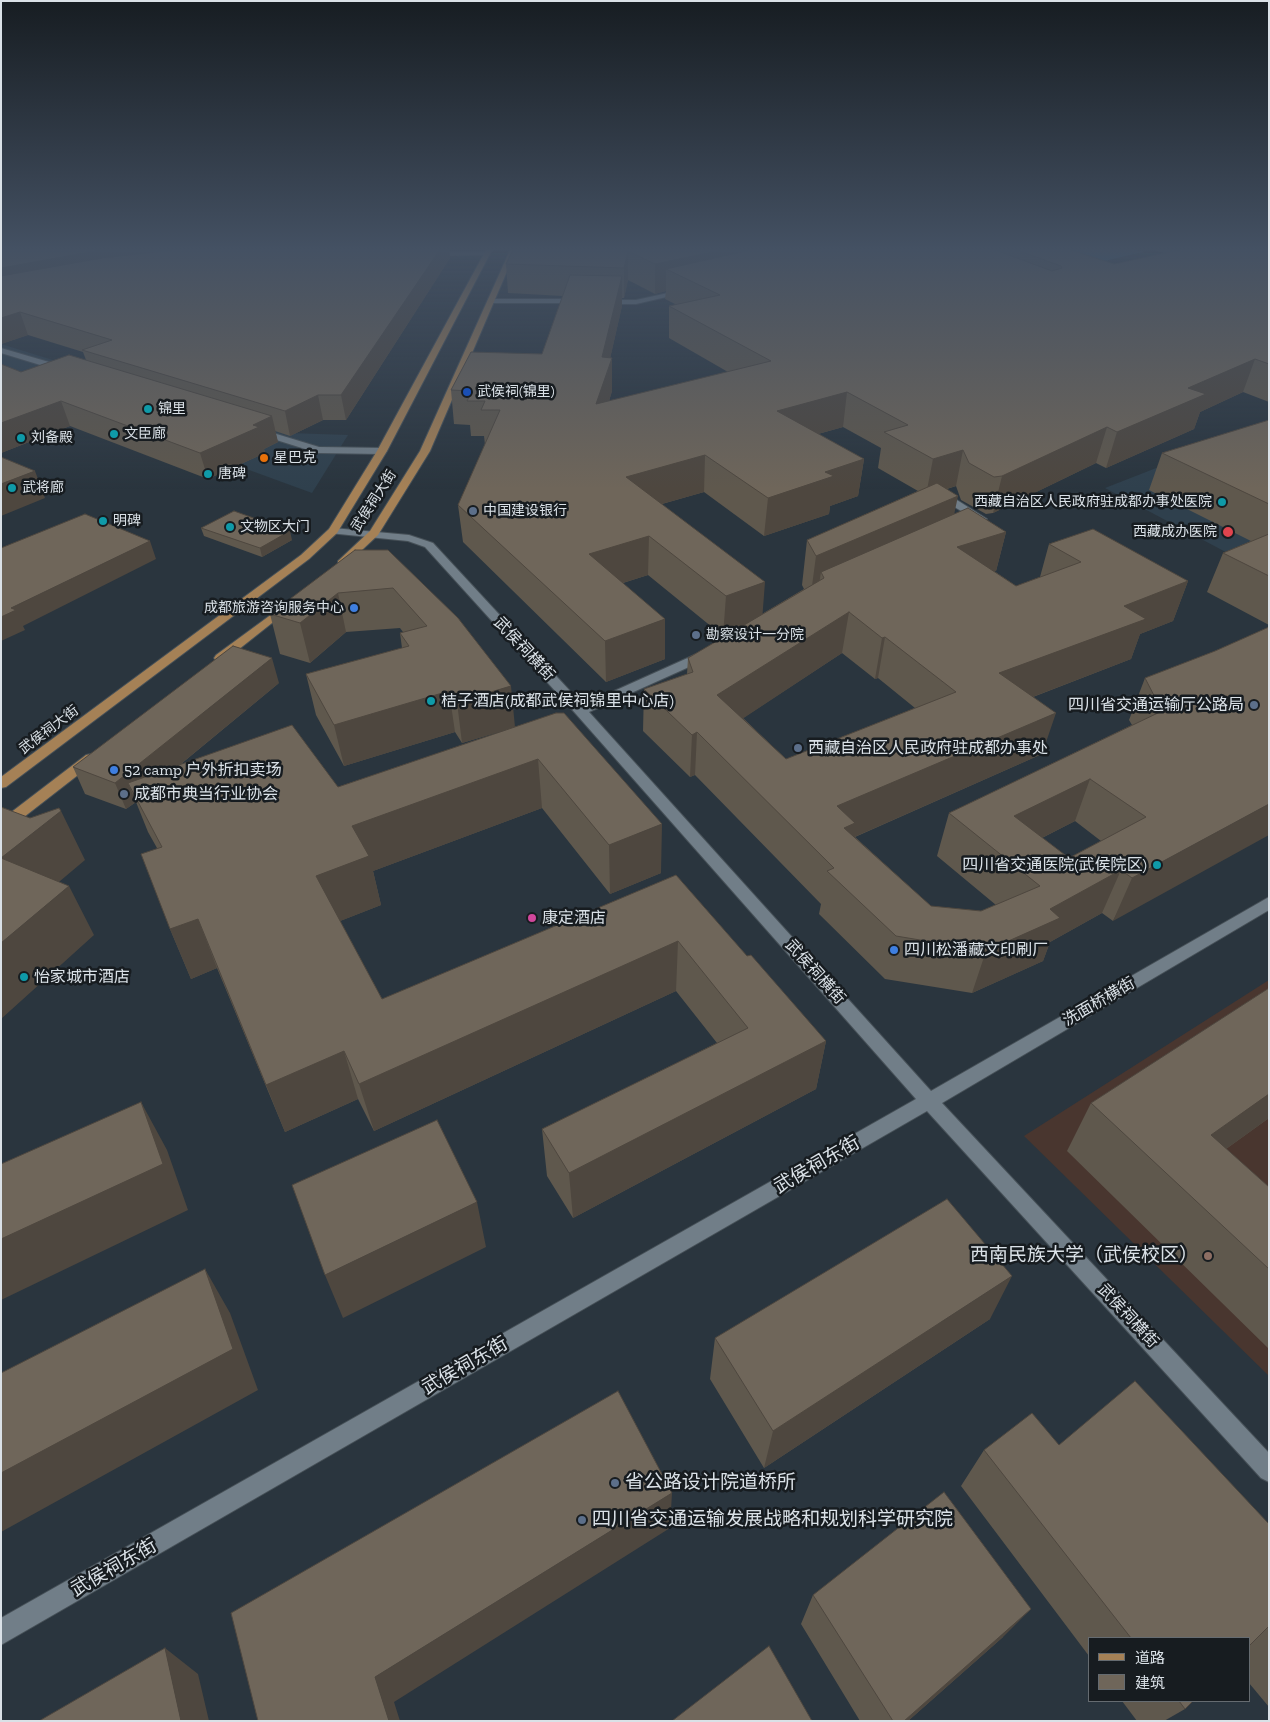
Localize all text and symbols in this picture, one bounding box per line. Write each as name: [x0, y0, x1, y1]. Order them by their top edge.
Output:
place label: 武侯祠(锦里): [477, 384, 555, 400]
marker: 武侯祠(锦里): [461, 386, 473, 398]
place label: 锦里: [158, 401, 186, 417]
marker: 锦里: [142, 403, 154, 415]
place label: 文臣廊: [124, 426, 166, 442]
marker: 文臣廊: [108, 428, 120, 440]
place label: 刘备殿: [31, 430, 73, 446]
marker: 刘备殿: [15, 432, 27, 444]
place label: 星巴克: [274, 450, 316, 466]
marker: 星巴克: [258, 452, 270, 464]
place label: 唐碑: [218, 466, 246, 482]
street label: 武侯祠大街: [348, 467, 400, 535]
marker: 唐碑: [202, 468, 214, 480]
place label: 武将廊: [22, 480, 64, 496]
marker: 武将廊: [6, 482, 18, 494]
place label: 西藏自治区人民政府驻成都办事处医院: [974, 494, 1212, 510]
marker: 西藏自治区人民政府驻成都办事处医院: [1216, 496, 1228, 508]
place label: 中国建设银行: [483, 503, 567, 519]
marker: 中国建设银行: [467, 505, 479, 517]
place label: 明碑: [113, 513, 141, 529]
marker: 明碑: [97, 515, 109, 527]
place label: 文物区大门: [240, 519, 310, 535]
marker: 文物区大门: [224, 521, 236, 533]
place label: 西藏成办医院: [1133, 524, 1217, 540]
marker: 西藏成办医院: [1221, 525, 1235, 539]
place label: 成都旅游咨询服务中心: [204, 600, 344, 616]
marker: 成都旅游咨询服务中心: [348, 602, 360, 614]
street label: 武侯祠横街: [490, 613, 558, 685]
place label: 勘察设计一分院: [706, 627, 804, 643]
marker: 勘察设计一分院: [690, 629, 702, 641]
place label: 桔子酒店(成都武侯祠锦里中心店): [441, 691, 674, 711]
marker: 桔子酒店(成都武侯祠锦里中心店): [425, 695, 437, 707]
place label: 四川省交通运输厅公路局: [1068, 695, 1244, 715]
marker: 四川省交通运输厅公路局: [1248, 699, 1260, 711]
street label: 武侯祠大街: [16, 702, 82, 758]
place label: 西藏自治区人民政府驻成都办事处: [808, 738, 1048, 758]
marker: 西藏自治区人民政府驻成都办事处: [792, 742, 804, 754]
place label: 52 camp 户外折扣卖场: [124, 760, 281, 780]
marker: 52 camp 户外折扣卖场: [108, 764, 120, 776]
place label: 成都市典当行业协会: [134, 784, 278, 804]
marker: 成都市典当行业协会: [118, 788, 130, 800]
place label: 四川省交通医院(武侯院区): [962, 855, 1147, 875]
marker: 四川省交通医院(武侯院区): [1151, 859, 1163, 871]
place label: 康定酒店: [542, 908, 606, 928]
marker: 康定酒店: [526, 912, 538, 924]
street label: 武侯祠横街: [781, 936, 849, 1008]
place label: 四川松潘藏文印刷厂: [904, 940, 1048, 960]
marker: 四川松潘藏文印刷厂: [888, 944, 900, 956]
place label: 怡家城市酒店: [34, 967, 130, 987]
marker: 怡家城市酒店: [18, 971, 30, 983]
street label: 洗面桥横街: [1060, 974, 1138, 1030]
street label: 武侯祠东街: [770, 1131, 864, 1199]
place label: 西南民族大学（武侯校区）: [970, 1245, 1198, 1267]
marker: 西南民族大学（武侯校区）: [1202, 1250, 1214, 1262]
street label: 武侯祠横街: [1094, 1280, 1162, 1352]
street label: 武侯祠东街: [418, 1332, 512, 1400]
place label: 省公路设计院道桥所: [625, 1472, 796, 1494]
marker: 省公路设计院道桥所: [609, 1477, 621, 1489]
place label: 四川省交通运输发展战略和规划科学研究院: [592, 1509, 953, 1531]
marker: 四川省交通运输发展战略和规划科学研究院: [576, 1514, 588, 1526]
street label: 武侯祠东街: [67, 1534, 161, 1602]
legend: [1088, 1637, 1250, 1702]
text: 道路: [1135, 1649, 1165, 1667]
text: 建筑: [1135, 1674, 1165, 1692]

